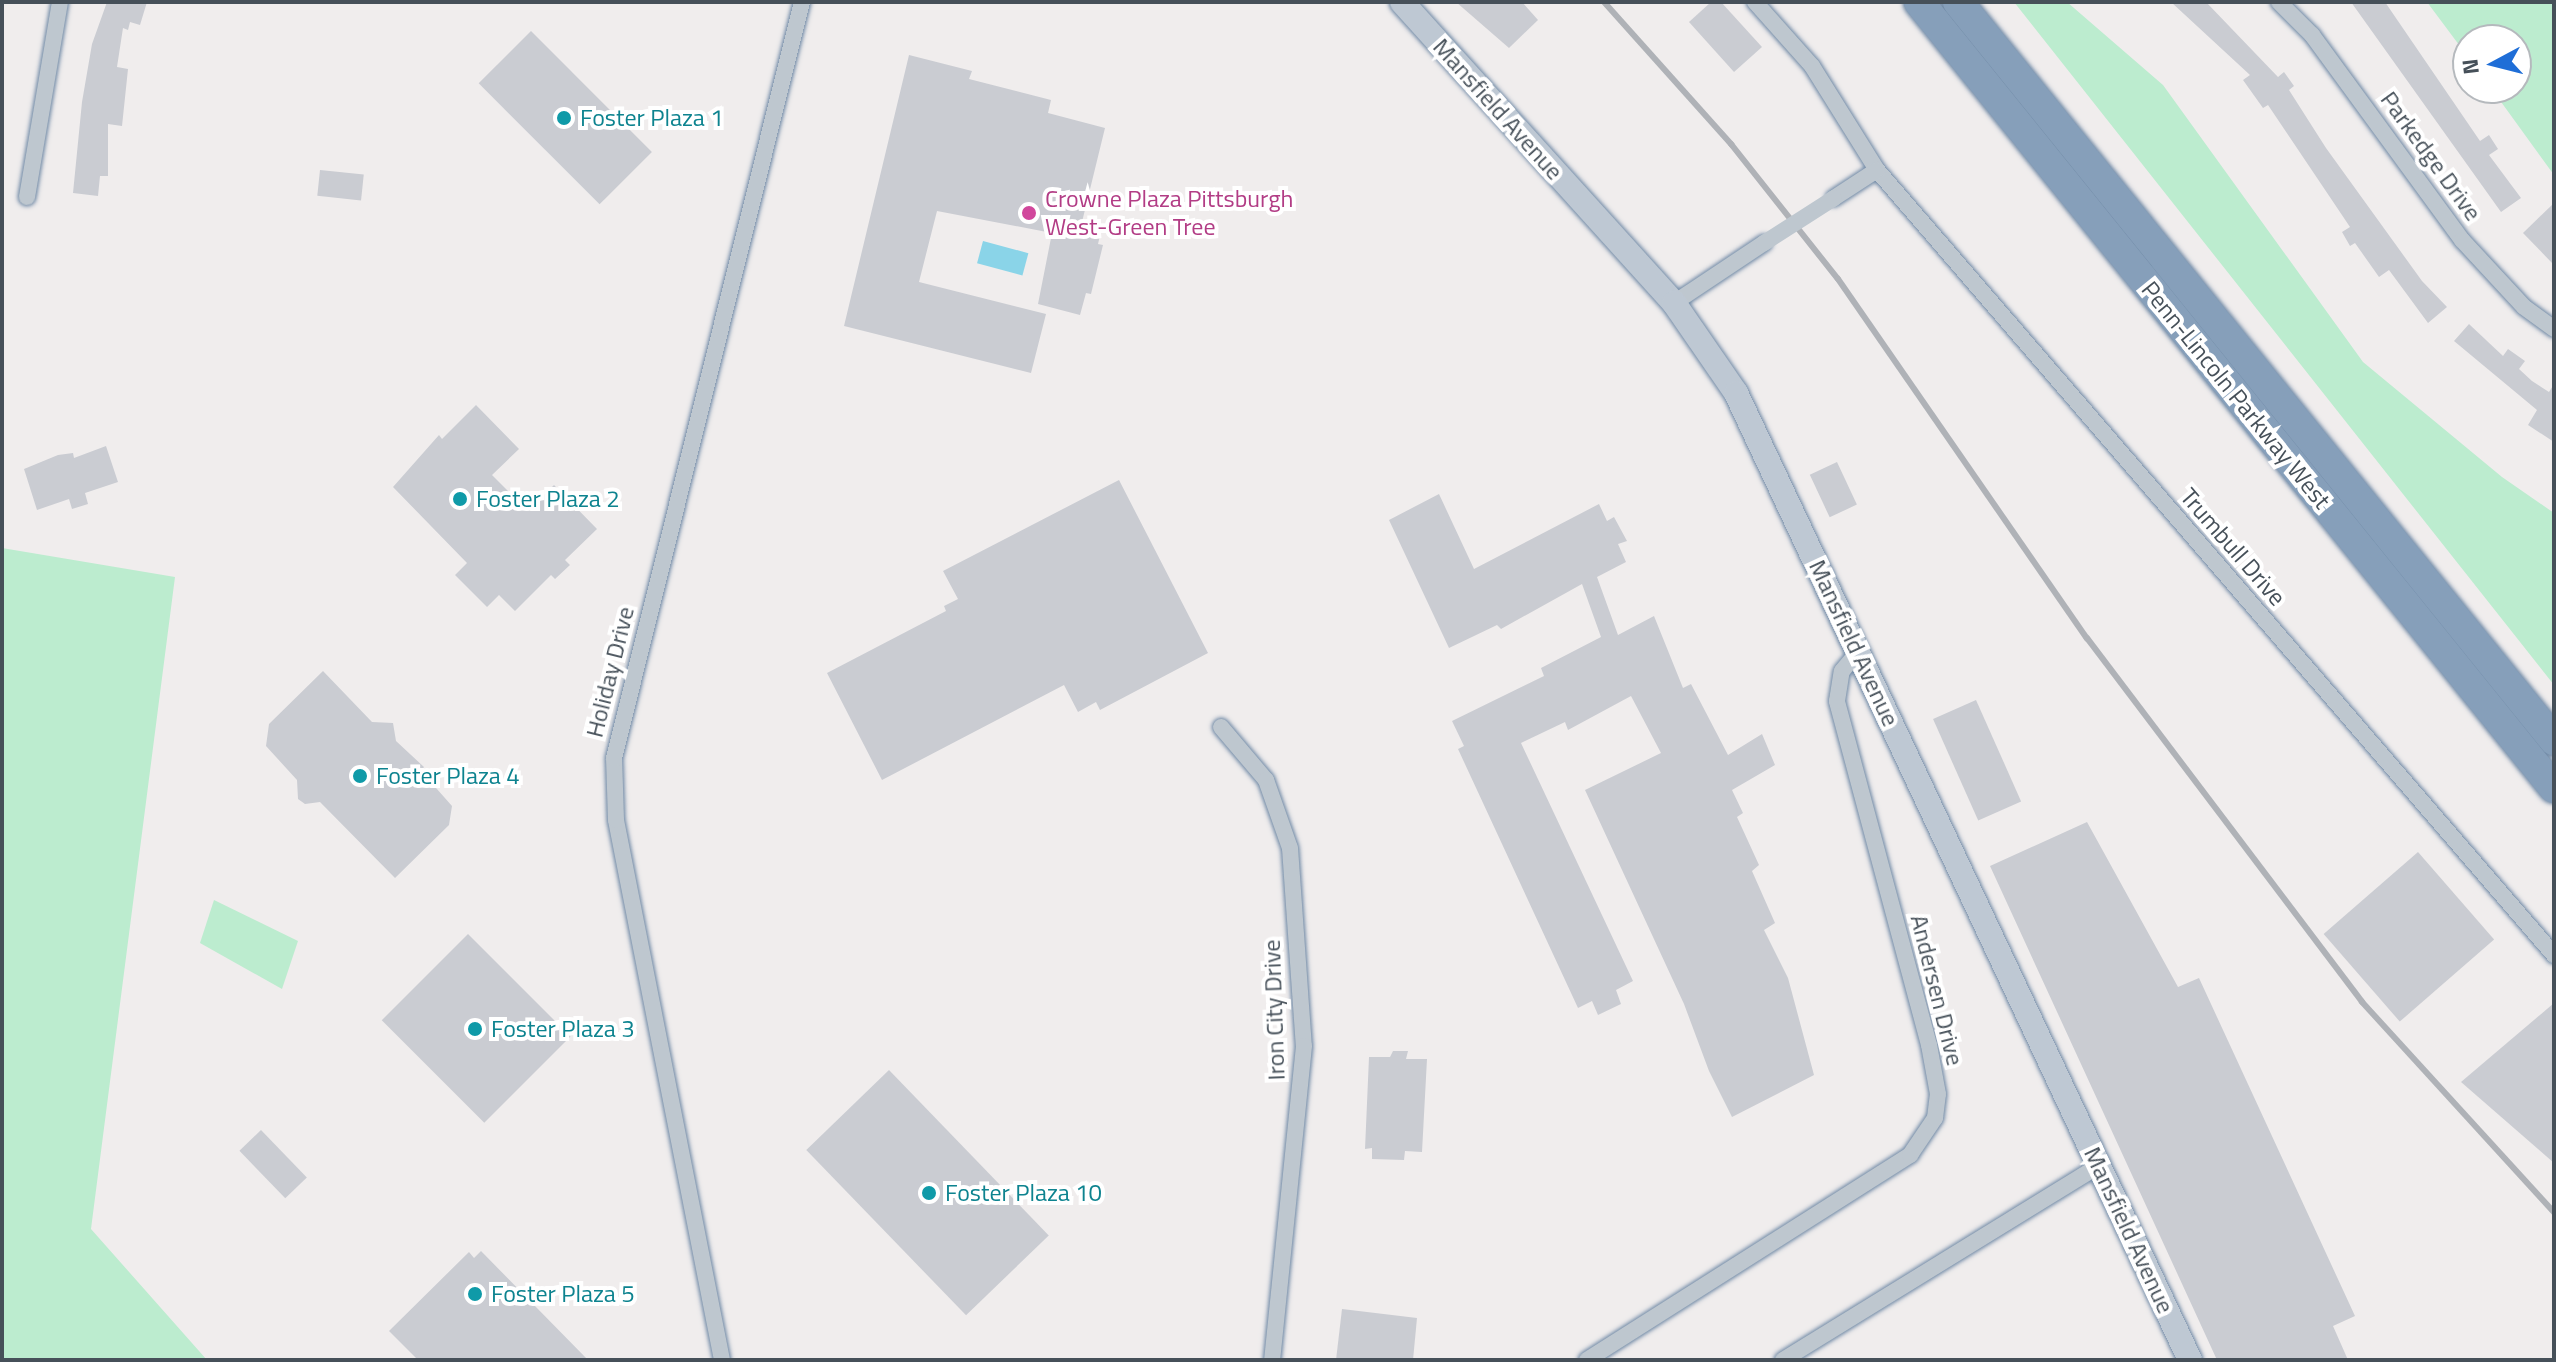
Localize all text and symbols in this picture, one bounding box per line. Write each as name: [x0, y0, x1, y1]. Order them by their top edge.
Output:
north arrow: [2452, 24, 2532, 104]
street label: Mansfield Avenue: [1427, 32, 1569, 186]
text: N: [2452, 57, 2488, 76]
street label: Parkedge Drive: [2374, 86, 2488, 226]
place label: Foster Plaza 1: [580, 104, 724, 132]
marker: Foster Plaza 1: [555, 109, 573, 127]
place label: Crowne Plaza Pittsburgh West-Green Tree: [1045, 185, 1293, 241]
marker: Crowne Plaza Pittsburgh West-Green Tree: [1020, 204, 1038, 222]
street label: Penn-Lincoln Parkway West: [2135, 275, 2337, 515]
street label: Trumbull Drive: [2174, 482, 2292, 612]
place label: Foster Plaza 2: [476, 485, 620, 513]
marker: Foster Plaza 2: [451, 490, 469, 508]
street label: Mansfield Avenue: [1803, 555, 1905, 731]
street label: Holiday Drive: [580, 604, 640, 740]
place label: Foster Plaza 4: [376, 762, 520, 790]
marker: Foster Plaza 4: [351, 767, 369, 785]
street label: Andersen Drive: [1904, 912, 1970, 1068]
street label: Iron City Drive: [1257, 939, 1291, 1081]
place label: Foster Plaza 3: [491, 1015, 635, 1043]
marker: Foster Plaza 3: [466, 1020, 484, 1038]
street label: Mansfield Avenue: [2078, 1142, 2180, 1318]
place label: Foster Plaza 10: [945, 1179, 1102, 1207]
marker: Foster Plaza 10: [920, 1184, 938, 1202]
place label: Foster Plaza 5: [491, 1280, 635, 1308]
marker: Foster Plaza 5: [466, 1285, 484, 1303]

